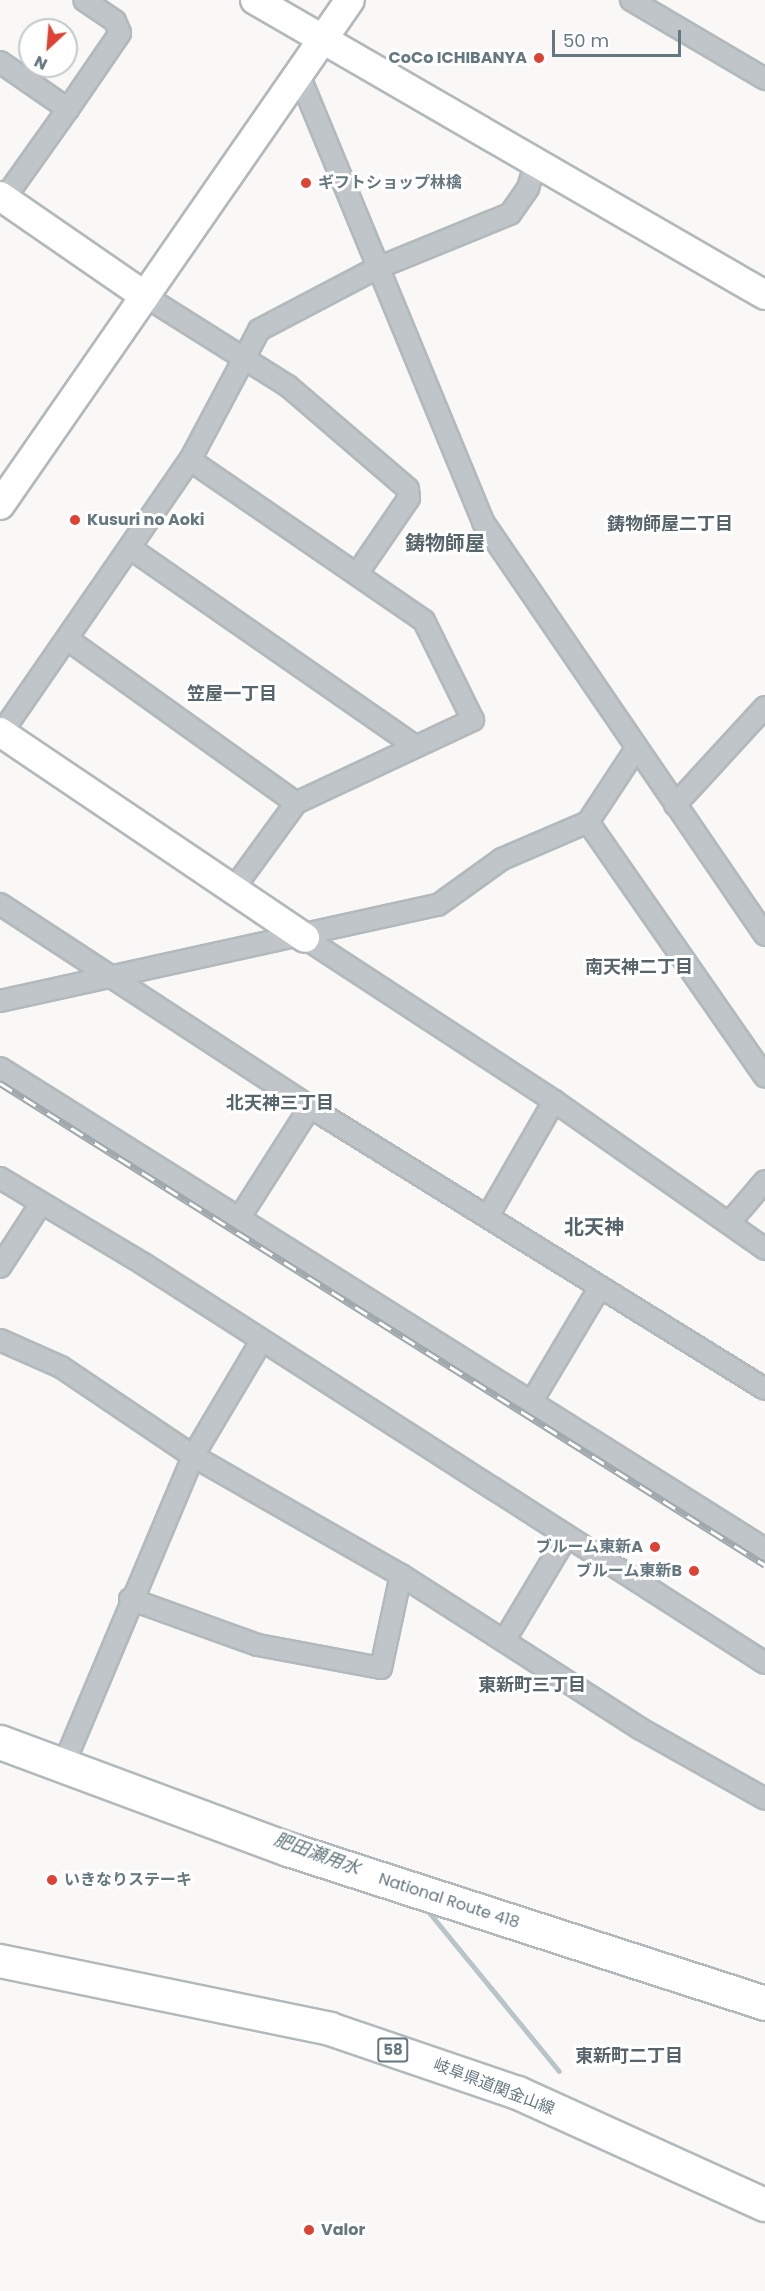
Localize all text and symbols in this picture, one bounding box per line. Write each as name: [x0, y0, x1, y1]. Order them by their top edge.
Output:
north arrow: [18, 18, 78, 78]
scale bar: [555, 18, 684, 56]
text: 50 m: [563, 28, 609, 53]
place label: CoCo ICHIBANYA: [389, 48, 527, 68]
text: N: [30, 50, 51, 76]
marker: CoCo ICHIBANYA: [532, 51, 546, 65]
place label: ギフトショップ林檎: [318, 173, 462, 193]
marker: ギフトショップ林檎: [299, 176, 313, 190]
place label: Kusuri no Aoki: [87, 510, 205, 530]
marker: Kusuri no Aoki: [68, 513, 82, 527]
district label: 鋳物師屋二丁目: [607, 513, 733, 535]
district label: 鋳物師屋: [405, 531, 485, 555]
district label: 笠屋一丁目: [187, 683, 277, 705]
district label: 南天神二丁目: [585, 956, 693, 978]
district label: 北天神三丁目: [226, 1092, 334, 1114]
district label: 北天神: [564, 1215, 624, 1239]
place label: ブルーム東新A: [535, 1537, 643, 1557]
marker: ブルーム東新A: [648, 1540, 662, 1554]
place label: ブルーム東新B: [575, 1561, 682, 1581]
marker: ブルーム東新B: [687, 1564, 701, 1578]
district label: 東新町三丁目: [478, 1674, 586, 1696]
water label: 肥田瀬用水: [271, 1828, 363, 1880]
street label: National Route 418: [376, 1869, 522, 1933]
place label: いきなりステーキ: [64, 1870, 192, 1890]
marker: いきなりステーキ: [45, 1873, 59, 1887]
road number: 58: [376, 2038, 410, 2062]
district label: 東新町二丁目: [575, 2045, 683, 2067]
street label: 岐阜県道関金山線: [431, 2055, 557, 2119]
place label: Valor: [321, 2220, 365, 2240]
marker: Valor: [302, 2223, 316, 2237]

